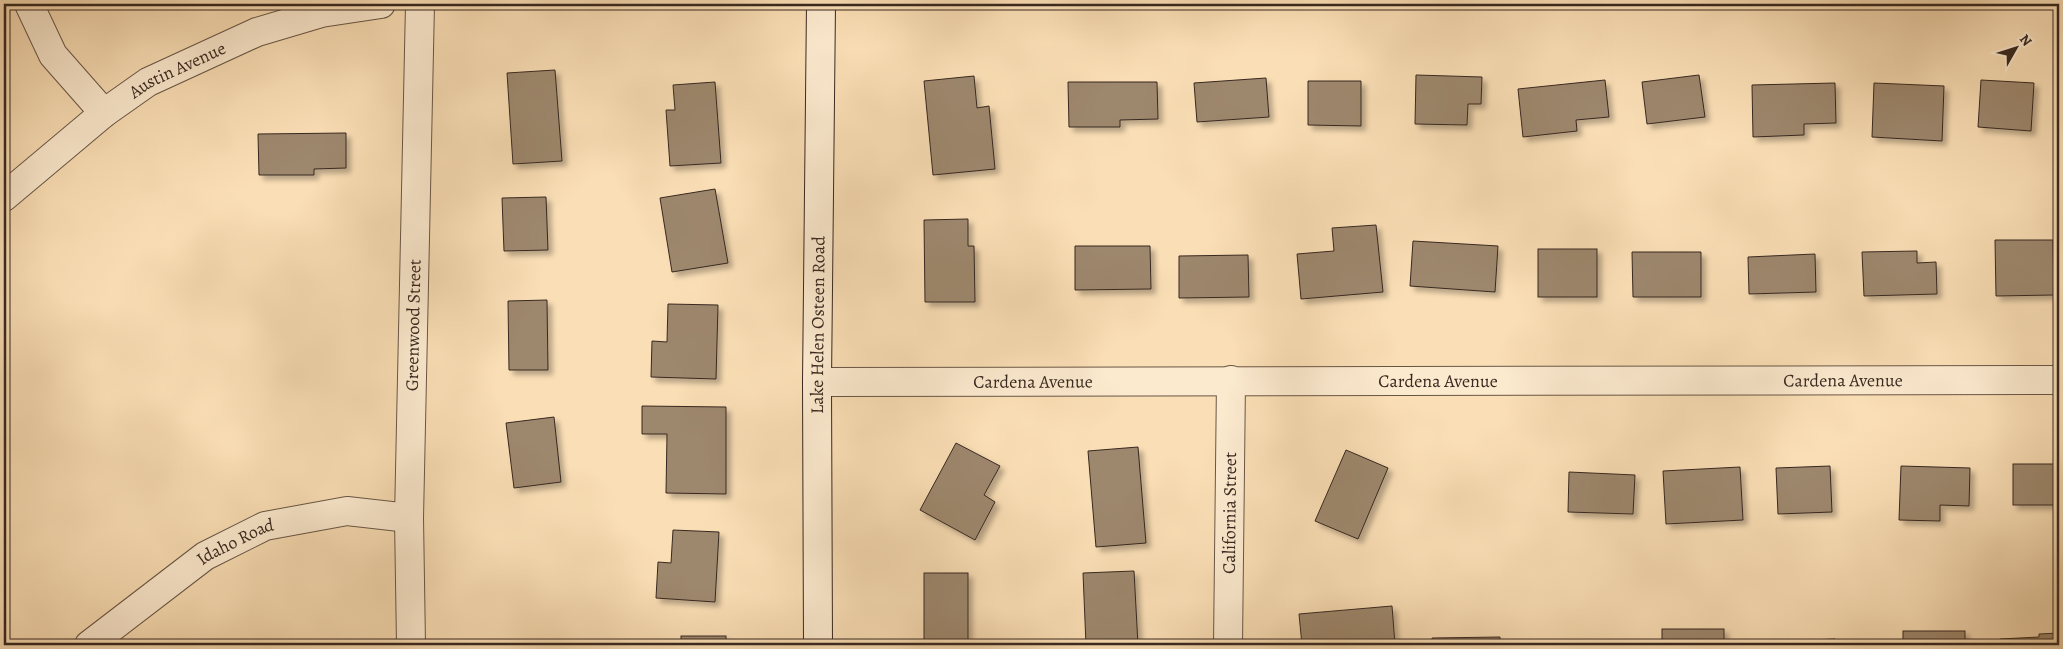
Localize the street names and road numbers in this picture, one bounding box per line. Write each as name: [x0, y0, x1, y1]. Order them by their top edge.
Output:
street label: Austin Avenue: [123, 36, 230, 105]
street label: Lake Helen Osteen Road: [805, 236, 831, 414]
street label: Greenwood Street: [400, 259, 427, 391]
street label: Cardena Avenue: [1783, 368, 1903, 392]
street label: Cardena Avenue: [1378, 369, 1498, 393]
street label: Cardena Avenue: [973, 370, 1093, 394]
street label: California Street: [1217, 452, 1242, 574]
street label: Idaho Road: [191, 513, 276, 570]

